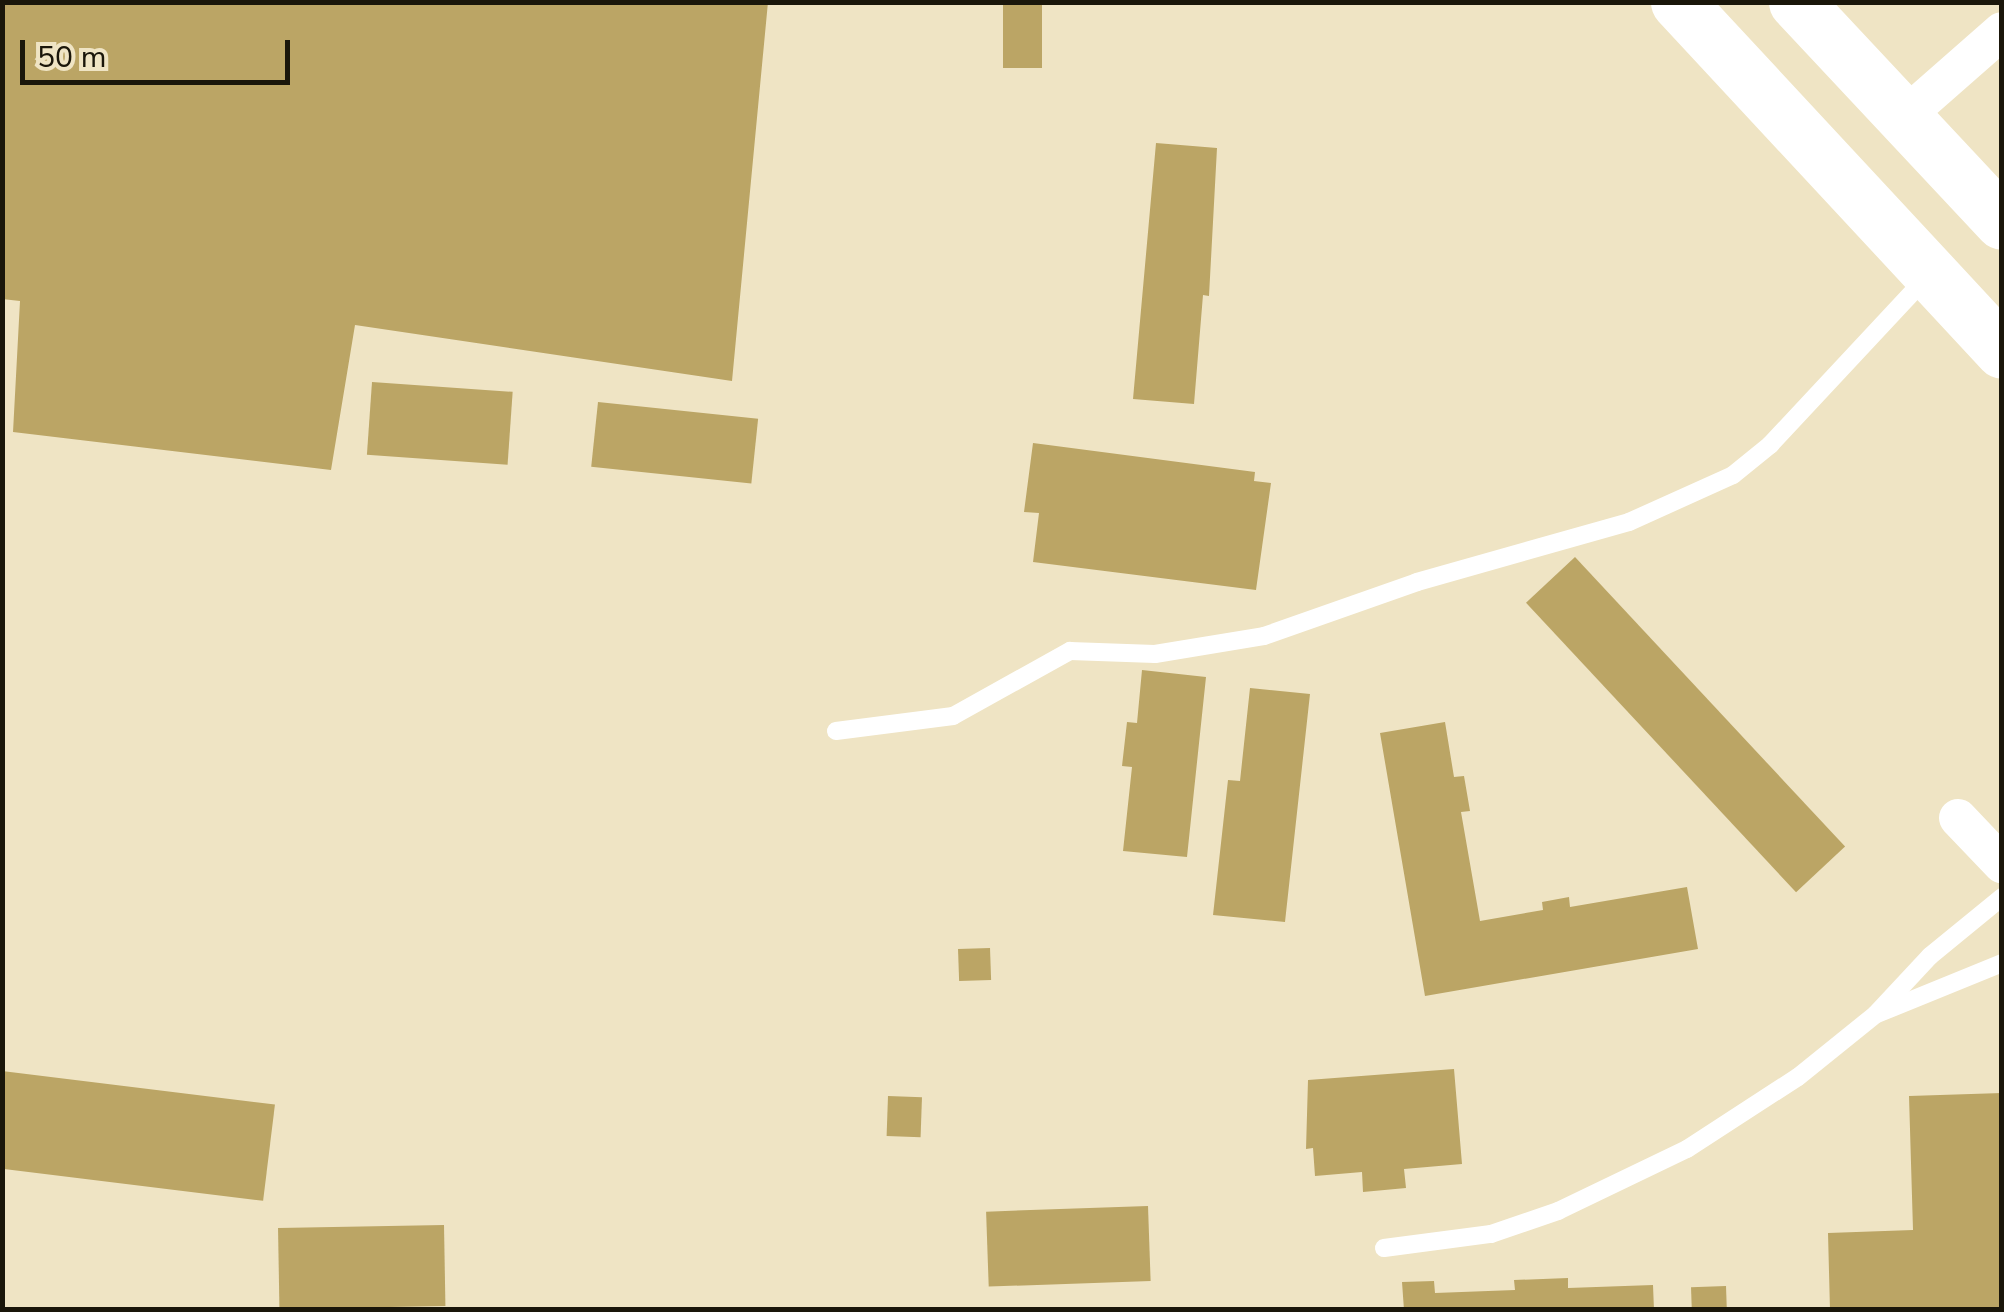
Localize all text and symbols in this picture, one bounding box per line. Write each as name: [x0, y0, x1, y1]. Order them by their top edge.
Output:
scale bar: [25, 20, 295, 82]
text: 50 m: [37, 37, 106, 78]

